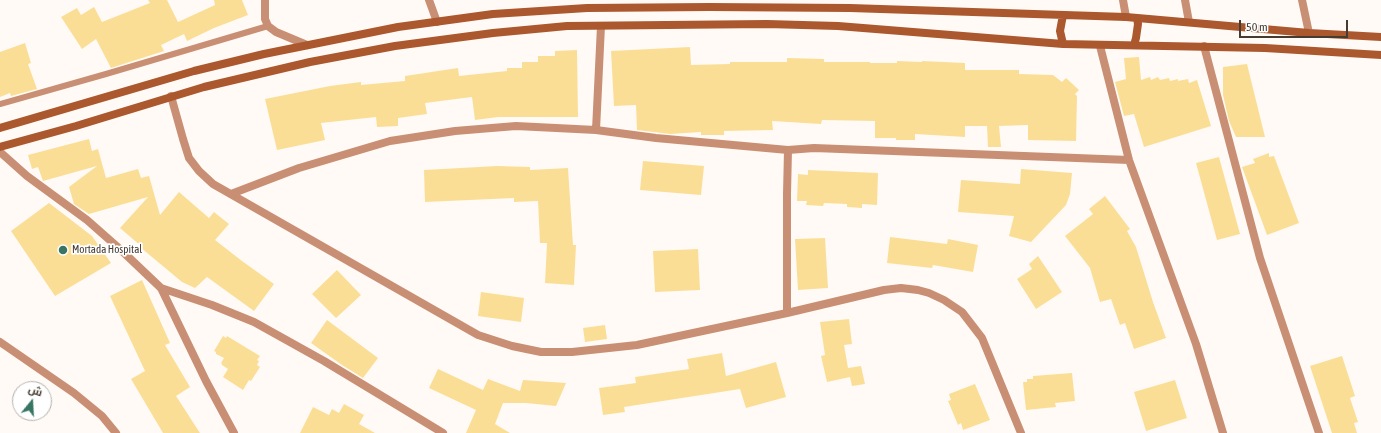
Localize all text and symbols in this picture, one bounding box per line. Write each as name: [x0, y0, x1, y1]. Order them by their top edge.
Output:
scale bar: [1241, 12, 1350, 38]
text: 50 m: [1246, 20, 1268, 34]
place label: Mortada Hospital: [72, 243, 142, 257]
marker: Mortada Hospital: [57, 244, 69, 256]
north arrow: [12, 381, 52, 421]
text: ش: [27, 383, 44, 398]

